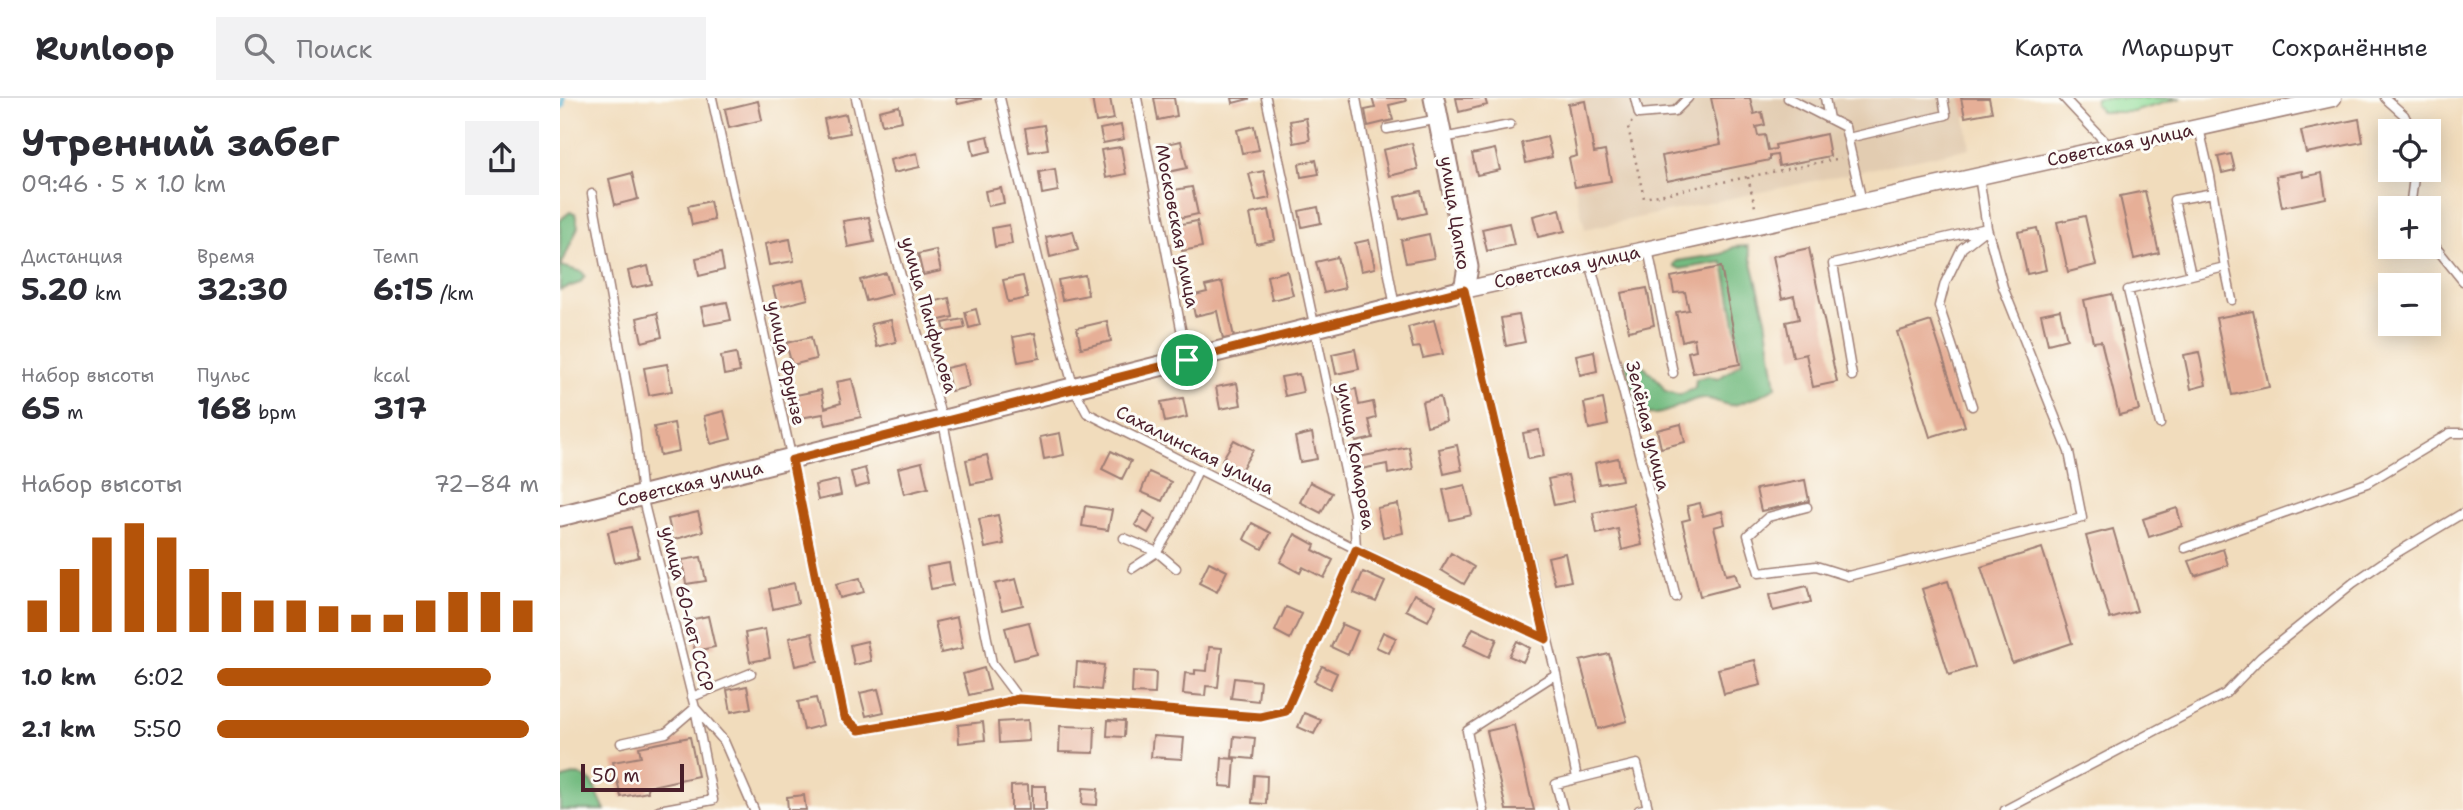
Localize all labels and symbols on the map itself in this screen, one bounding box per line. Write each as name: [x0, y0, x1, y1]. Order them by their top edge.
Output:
street label: Советская улица: [2045, 118, 2195, 172]
street label: Московская улица: [1149, 142, 1205, 310]
street label: улица Цапко: [1434, 154, 1476, 272]
street label: улица Панфилова: [895, 234, 963, 396]
street label: Советская улица: [1492, 240, 1642, 294]
street label: улица Фрунзе: [761, 299, 811, 427]
pin: [1157, 330, 1217, 390]
street label: Зелёная улица: [1620, 359, 1676, 493]
street label: улица Комарова: [1331, 381, 1381, 531]
street label: Сахалинская улица: [1112, 400, 1278, 500]
street label: Советская улица: [615, 456, 765, 512]
street label: улица 60-лет СССР: [655, 524, 719, 694]
scale bar: [581, 761, 684, 793]

